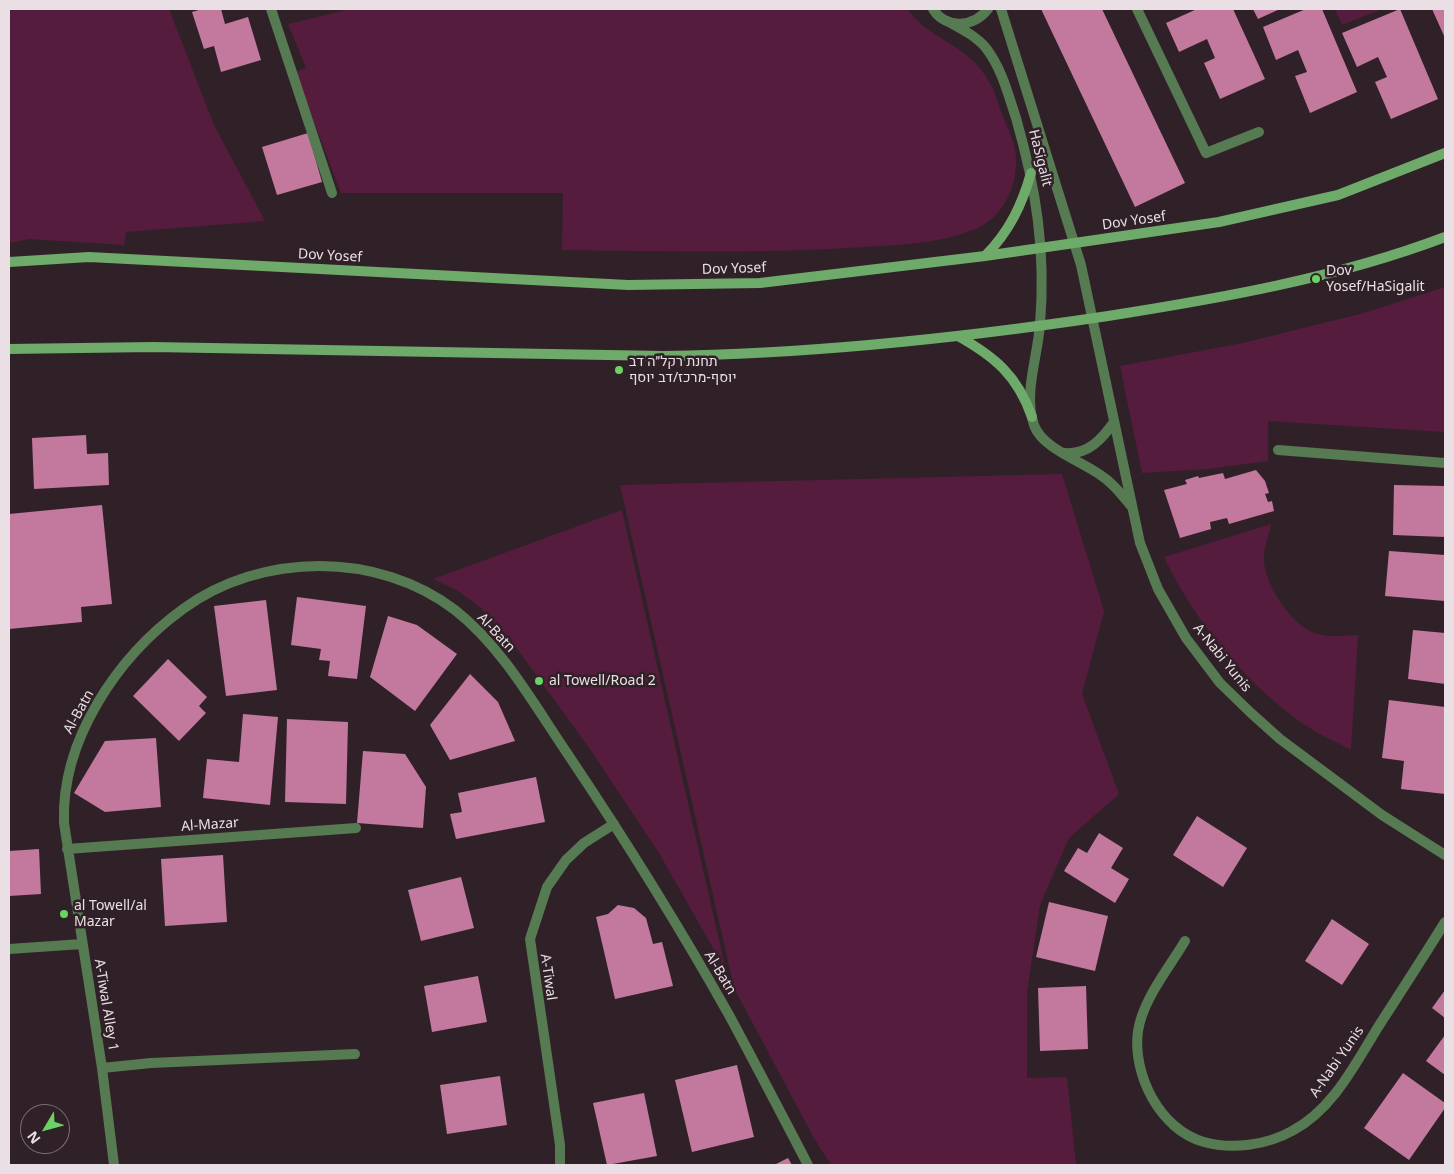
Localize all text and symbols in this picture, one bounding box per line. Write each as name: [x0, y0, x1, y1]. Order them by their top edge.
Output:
street label: HaSigalit: [1025, 128, 1055, 188]
street label: Dov Yosef: [1101, 208, 1167, 234]
street label: Dov Yosef: [297, 246, 363, 266]
street label: Dov Yosef: [702, 259, 766, 279]
place label: Dov Yosef/HaSigalit: [1326, 263, 1425, 296]
marker: Dov Yosef/HaSigalit: [1310, 273, 1322, 285]
place label: תחנת רקל״ה דב יוסף-מרכז/דב יוסף: [629, 354, 736, 387]
marker: תחנת רקל״ה דב יוסף-מרכז/דב יוסף: [613, 364, 625, 376]
street label: Al-Batn: [474, 610, 518, 656]
street label: A-Nabi Yunis: [1189, 620, 1255, 696]
place label: al Towell/Road 2: [549, 673, 656, 689]
marker: al Towell/Road 2: [533, 675, 545, 687]
street label: Al-Batn: [60, 687, 98, 737]
street label: Al-Mazar: [181, 815, 239, 835]
place label: al Towell/al Mazar: [74, 898, 147, 930]
marker: al Towell/al Mazar: [58, 908, 70, 920]
street label: Al-Batn: [701, 948, 739, 998]
street label: A-Tiwal: [536, 953, 560, 1001]
street label: A-Tiwal Alley 1: [90, 958, 122, 1052]
street label: A-Nabi Yunis: [1306, 1023, 1368, 1101]
north arrow: [20, 1104, 70, 1154]
text: N: [22, 1127, 44, 1148]

